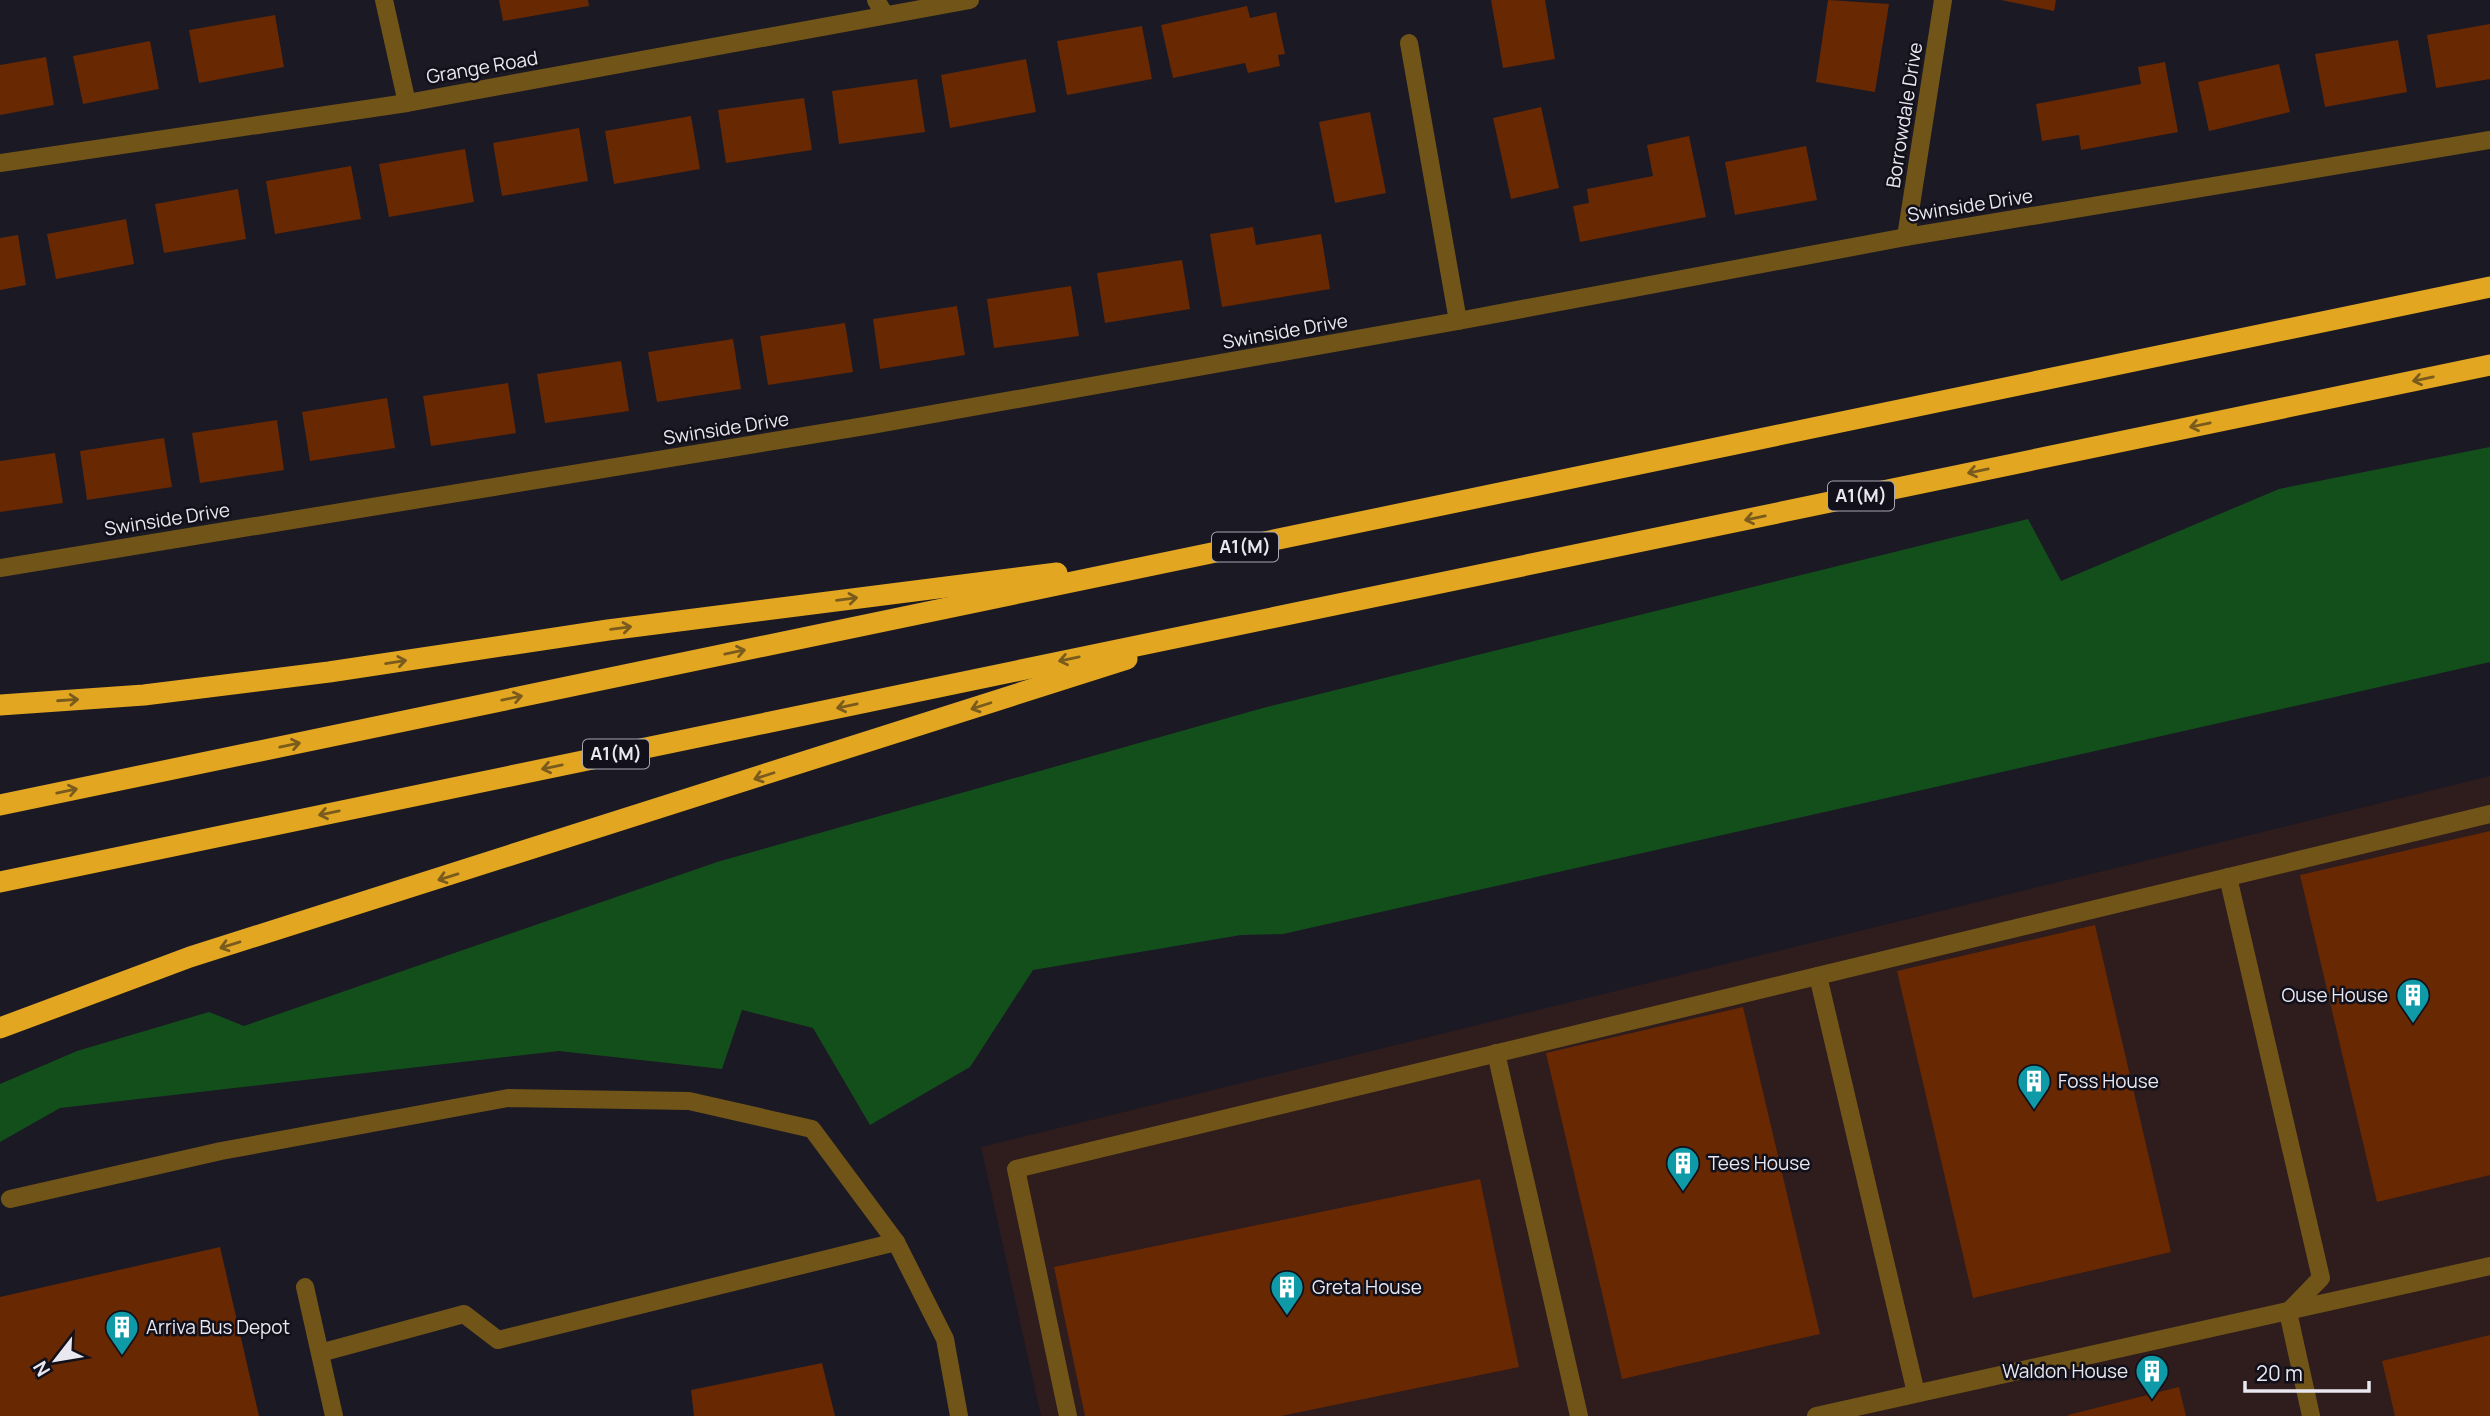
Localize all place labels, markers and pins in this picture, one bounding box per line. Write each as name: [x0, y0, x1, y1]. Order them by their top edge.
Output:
building icon: Ouse House: [2394, 976, 2432, 1025]
place label: Ouse House: [2281, 982, 2388, 1008]
building icon: Foss House: [2015, 1062, 2053, 1111]
place label: Foss House: [2058, 1068, 2159, 1094]
building icon: Tees House: [1664, 1144, 1702, 1193]
place label: Tees House: [1708, 1150, 1810, 1176]
building icon: Greta House: [1268, 1268, 1306, 1317]
place label: Greta House: [1312, 1274, 1422, 1300]
building icon: Arriva Bus Depot: [103, 1308, 141, 1357]
place label: Arriva Bus Depot: [146, 1314, 290, 1340]
building icon: Waldon House: [2133, 1352, 2171, 1401]
place label: Waldon House: [2002, 1358, 2128, 1384]

